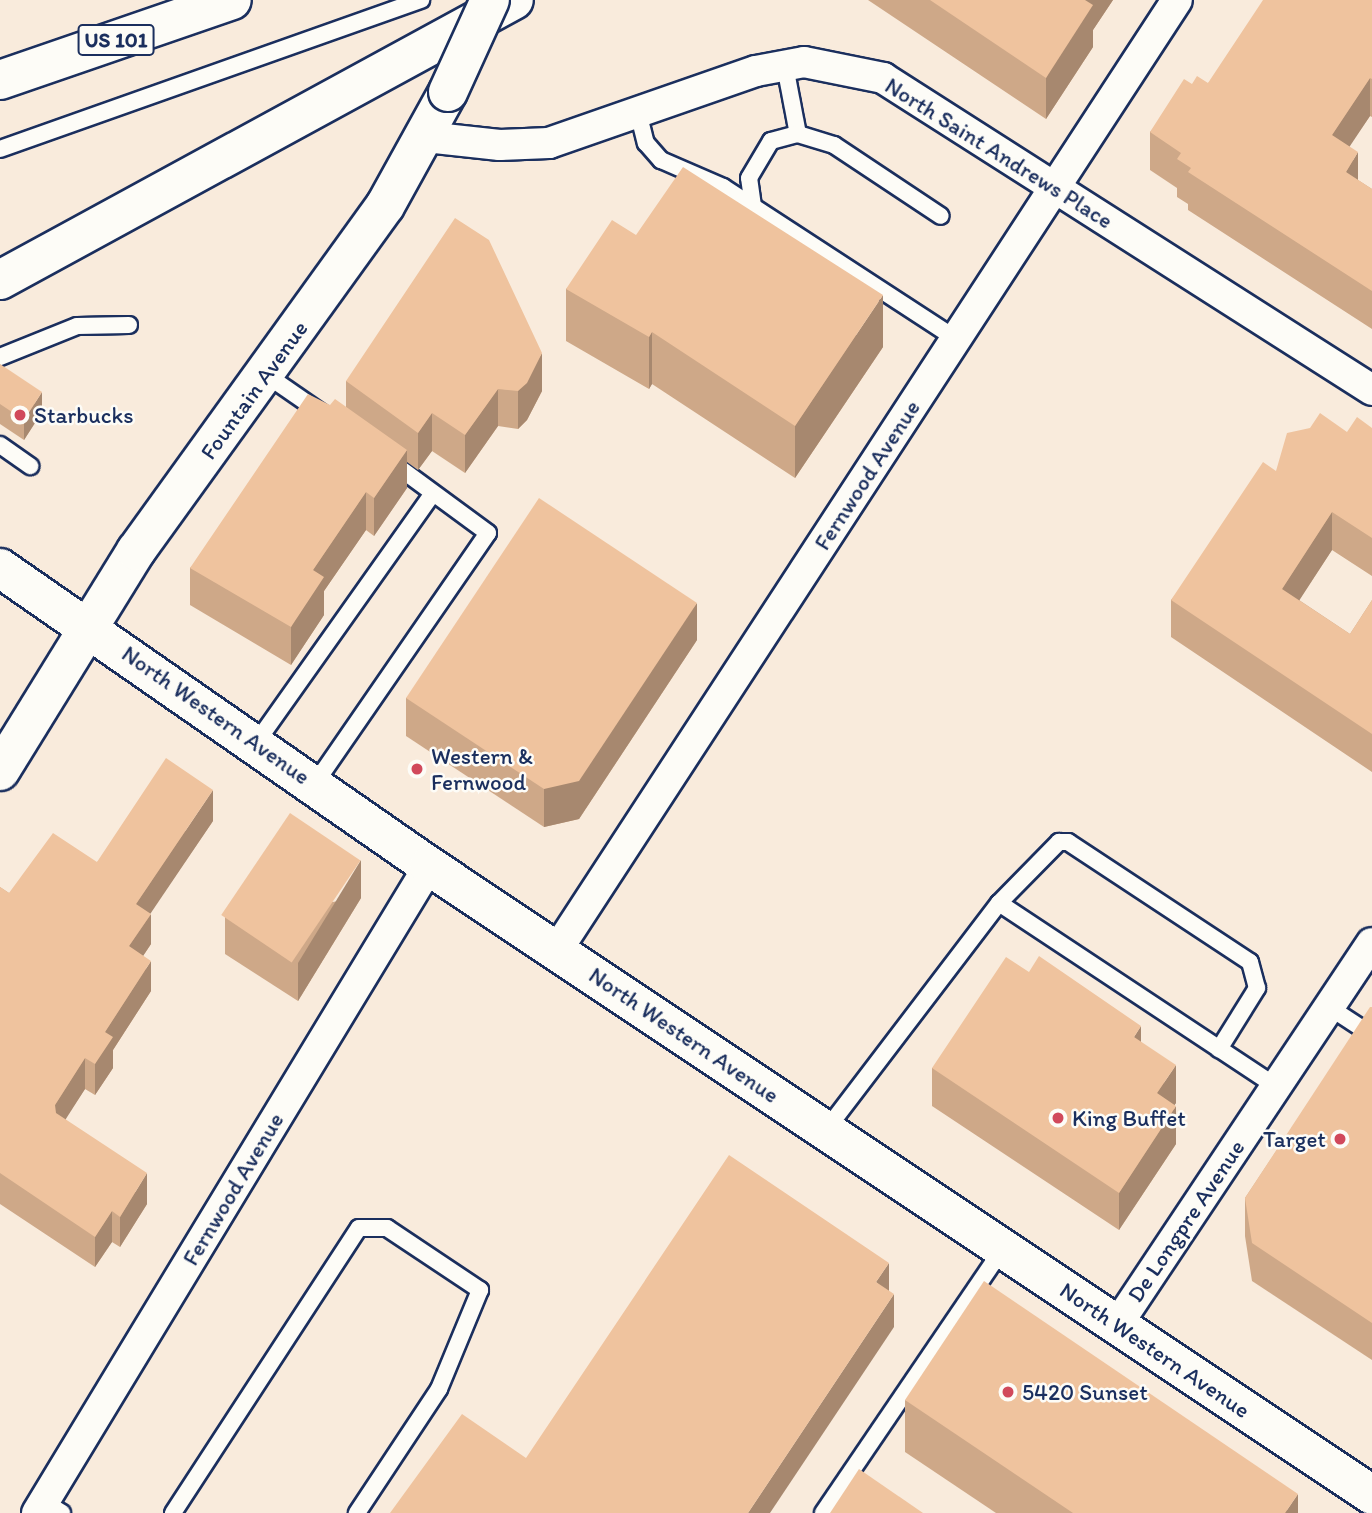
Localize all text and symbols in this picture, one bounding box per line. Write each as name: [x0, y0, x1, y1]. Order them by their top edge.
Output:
road number: US 101: [78, 22, 154, 58]
street label: North Saint Andrews Place: [880, 71, 1118, 235]
street label: Fountain Avenue: [194, 315, 314, 465]
street label: Fernwood Avenue: [809, 395, 925, 555]
place label: Starbucks: [34, 401, 134, 429]
marker: Starbucks: [12, 407, 28, 423]
street label: North Western Avenue: [117, 640, 315, 790]
place label: Western & Fernwood: [431, 742, 533, 796]
marker: Western & Fernwood: [409, 761, 425, 777]
street label: North Western Avenue: [585, 962, 783, 1108]
place label: King Buffet: [1072, 1104, 1186, 1132]
street label: Fernwood Avenue: [177, 1108, 289, 1270]
marker: King Buffet: [1050, 1110, 1066, 1126]
place label: Target: [1263, 1125, 1326, 1153]
marker: Target: [1332, 1131, 1348, 1147]
street label: De Longpre Avenue: [1122, 1135, 1250, 1307]
street label: North Western Avenue: [1056, 1277, 1254, 1423]
place label: 5420 Sunset: [1022, 1378, 1148, 1406]
marker: 5420 Sunset: [1000, 1384, 1016, 1400]

